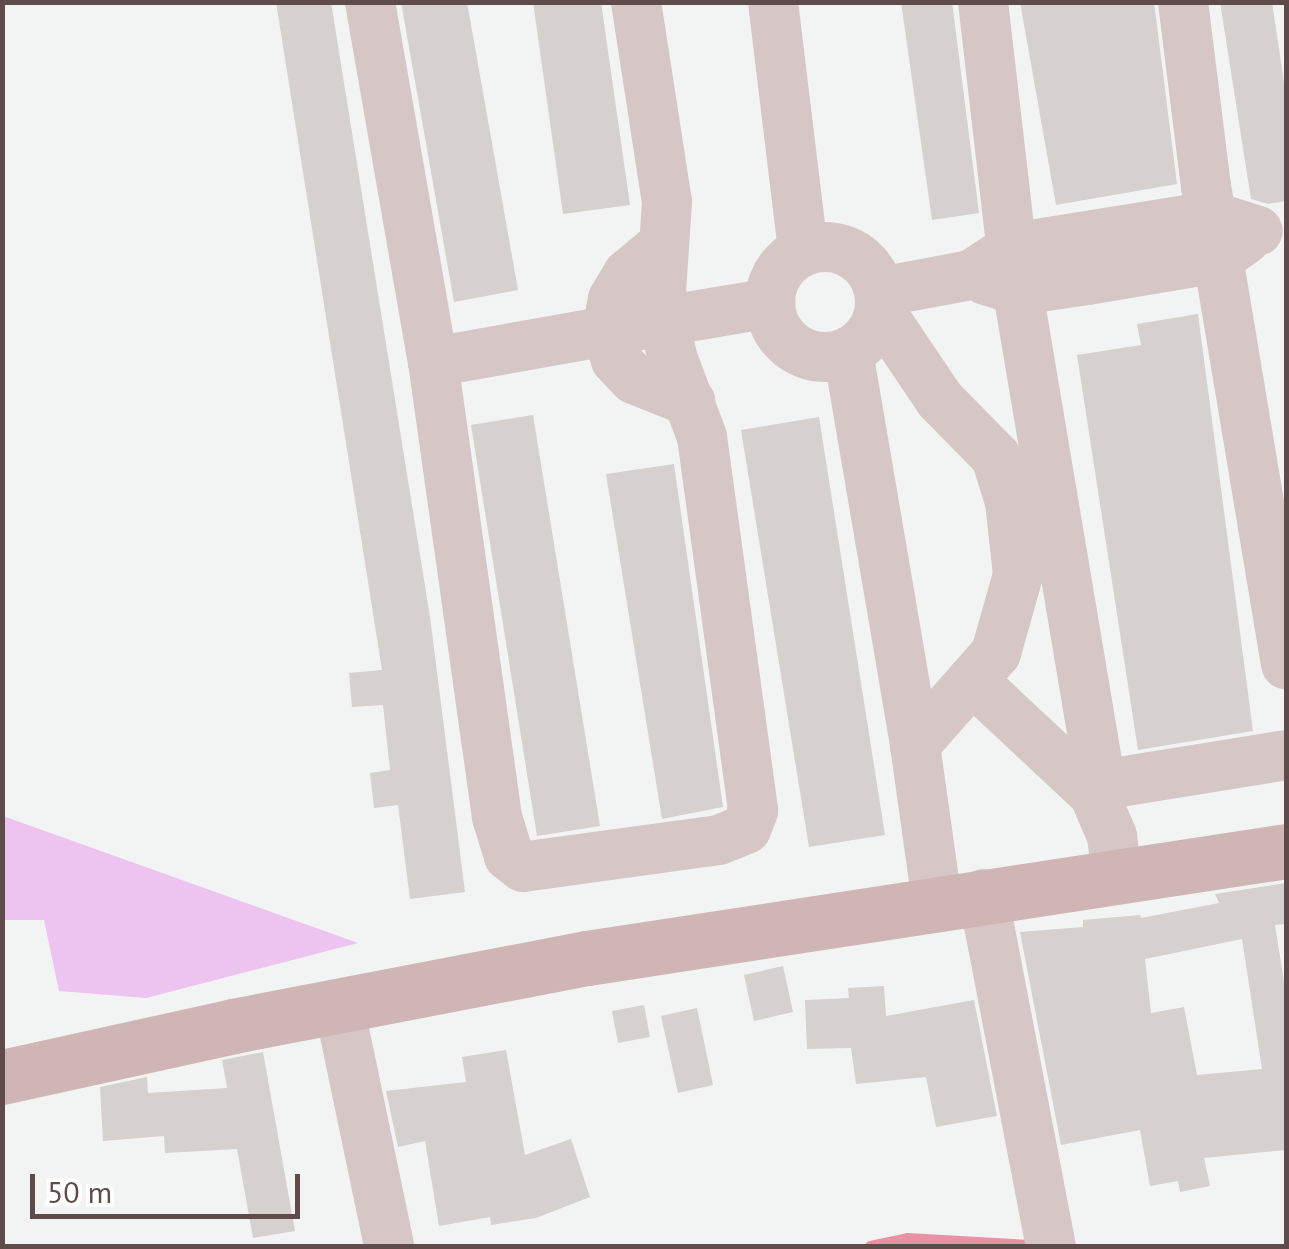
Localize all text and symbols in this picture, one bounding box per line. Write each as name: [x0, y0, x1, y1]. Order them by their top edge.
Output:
scale bar: [35, 1154, 305, 1216]
text: 50 m: [47, 1172, 112, 1211]

